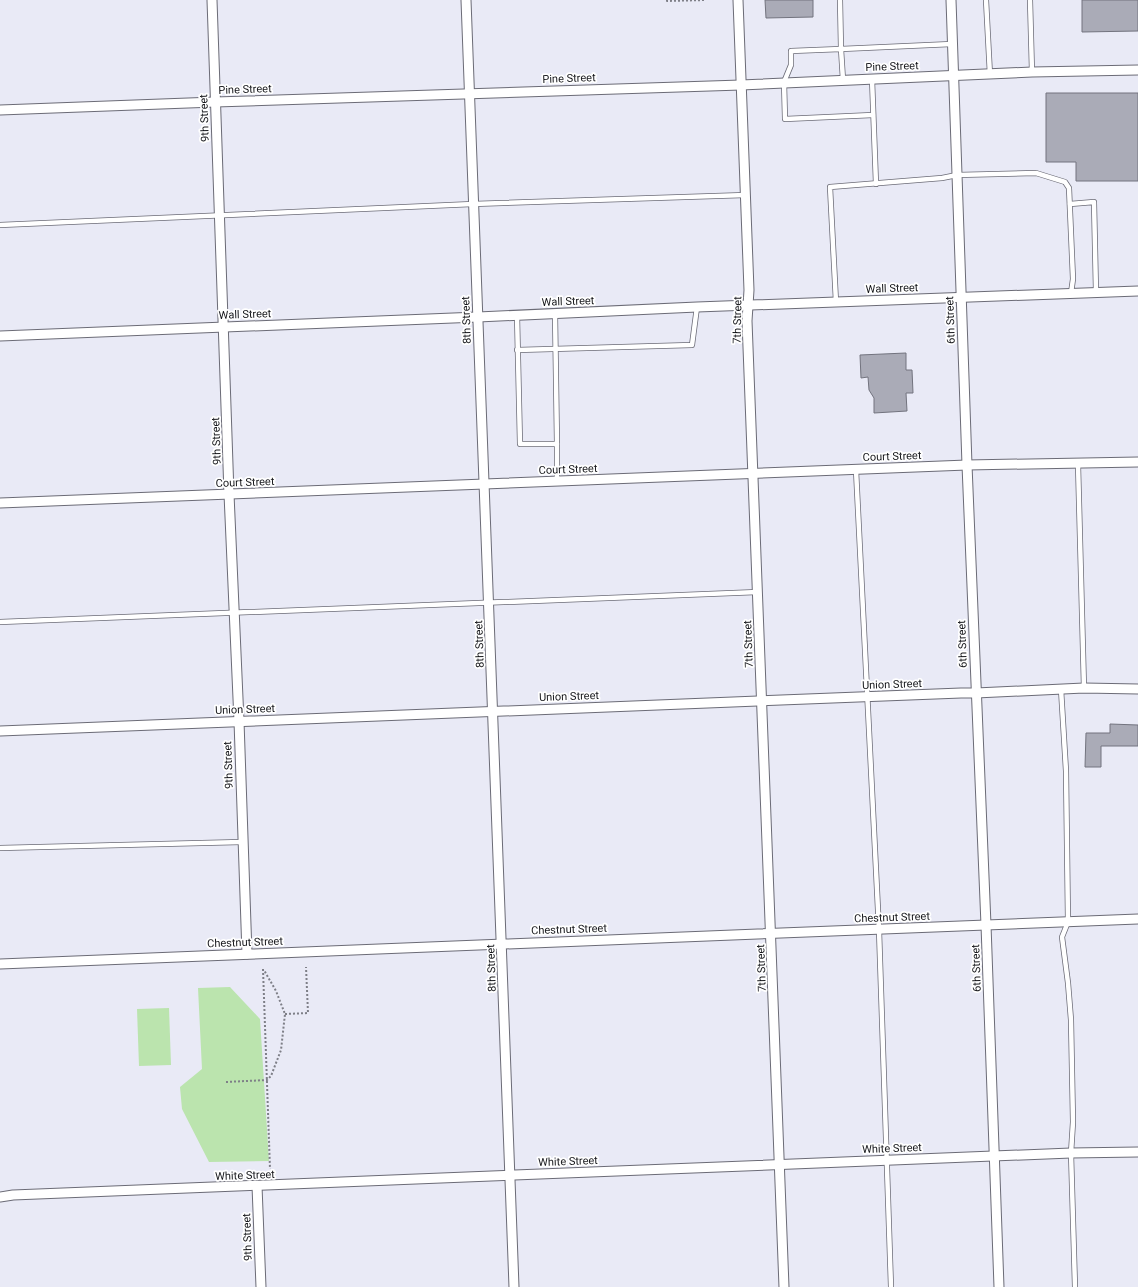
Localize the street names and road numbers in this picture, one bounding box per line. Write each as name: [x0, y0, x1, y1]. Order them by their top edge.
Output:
street label: Pine Street: [865, 59, 919, 74]
street label: Pine Street: [542, 71, 596, 86]
street label: Pine Street: [218, 82, 272, 97]
street label: 9th Street: [197, 94, 212, 142]
street label: Wall Street: [865, 281, 919, 296]
street label: Wall Street: [541, 294, 595, 309]
street label: 8th Street: [459, 296, 474, 344]
street label: 7th Street: [731, 296, 744, 344]
street label: 6th Street: [943, 296, 958, 344]
street label: Wall Street: [218, 307, 272, 322]
street label: 9th Street: [209, 417, 224, 465]
street label: Court Street: [862, 449, 922, 464]
street label: Court Street: [538, 462, 598, 477]
street label: Court Street: [215, 475, 275, 490]
street label: 8th Street: [472, 620, 487, 668]
street label: 7th Street: [741, 620, 756, 668]
street label: 6th Street: [955, 620, 970, 668]
street label: Union Street: [862, 677, 923, 692]
street label: Union Street: [539, 689, 600, 704]
street label: Union Street: [215, 702, 276, 717]
street label: 9th Street: [221, 741, 236, 789]
street label: Chestnut Street: [854, 910, 931, 925]
street label: Chestnut Street: [531, 922, 608, 937]
street label: Chestnut Street: [207, 935, 284, 950]
street label: 8th Street: [484, 944, 499, 992]
street label: 7th Street: [754, 944, 769, 992]
street label: 6th Street: [969, 944, 984, 992]
street label: White Street: [862, 1141, 922, 1156]
street label: White Street: [538, 1154, 598, 1169]
street label: White Street: [215, 1168, 275, 1183]
street label: 9th Street: [240, 1213, 255, 1261]

